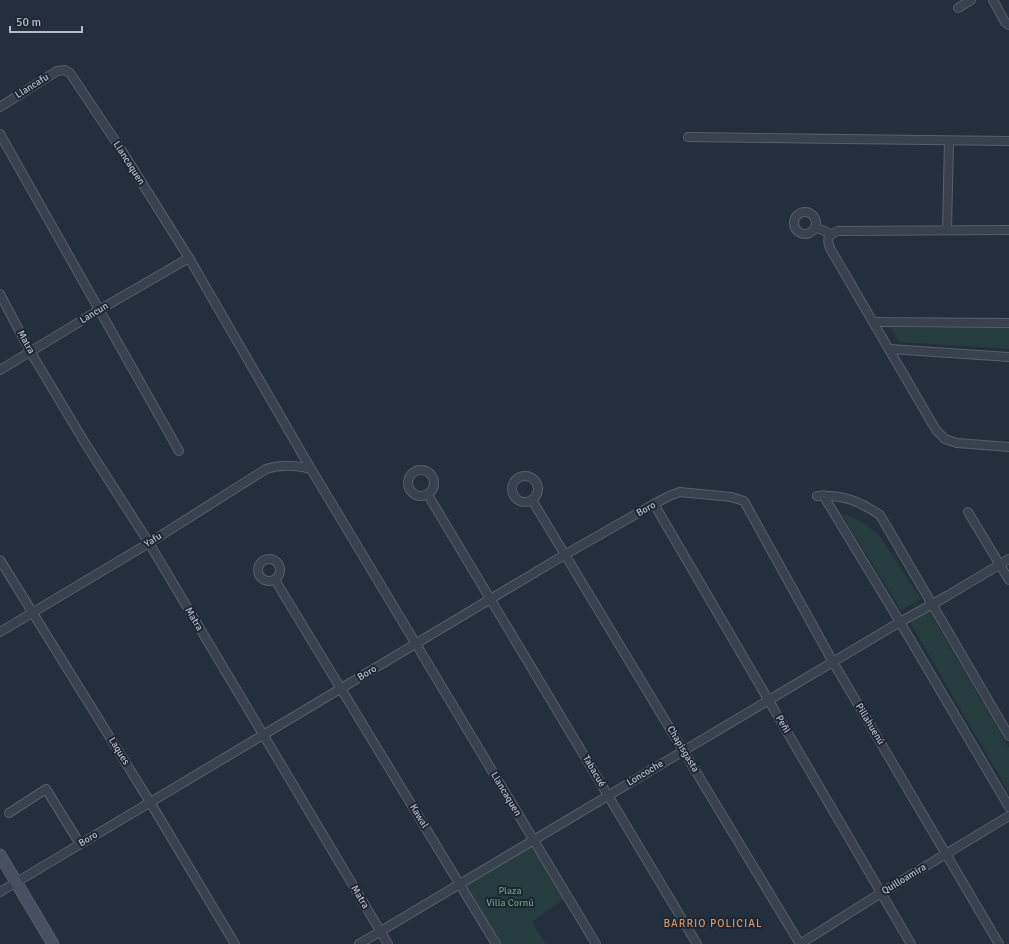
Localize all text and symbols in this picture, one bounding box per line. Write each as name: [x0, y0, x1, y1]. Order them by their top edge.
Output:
scale bar: [10, 8, 82, 34]
text: 50 m: [16, 15, 41, 30]
street label: Llancafu: [13, 71, 51, 101]
street label: Llancaquen: [110, 139, 148, 187]
street label: Lancun: [77, 300, 111, 326]
street label: Matra: [15, 328, 37, 356]
street label: Boro: [634, 499, 658, 519]
street label: Yafu: [142, 530, 164, 550]
street label: Matra: [182, 605, 206, 633]
street label: Boro: [355, 663, 379, 683]
street label: Pillahuenú: [853, 701, 887, 747]
street label: Peñi: [773, 713, 793, 735]
street label: Chapisgasta: [664, 724, 702, 774]
street label: Laques: [106, 735, 132, 768]
street label: Tabacué: [580, 753, 608, 789]
street label: Loncoche: [624, 757, 666, 789]
street label: Llancaquen: [488, 770, 524, 818]
street label: Kawal: [407, 802, 431, 830]
street label: Boro: [76, 829, 100, 849]
street label: Quilloamira: [880, 861, 928, 897]
street label: Matra: [348, 883, 372, 911]
park label: Plaza Villa Cornú: [486, 885, 534, 909]
district label: BARRIO POLICIAL: [663, 917, 763, 930]

